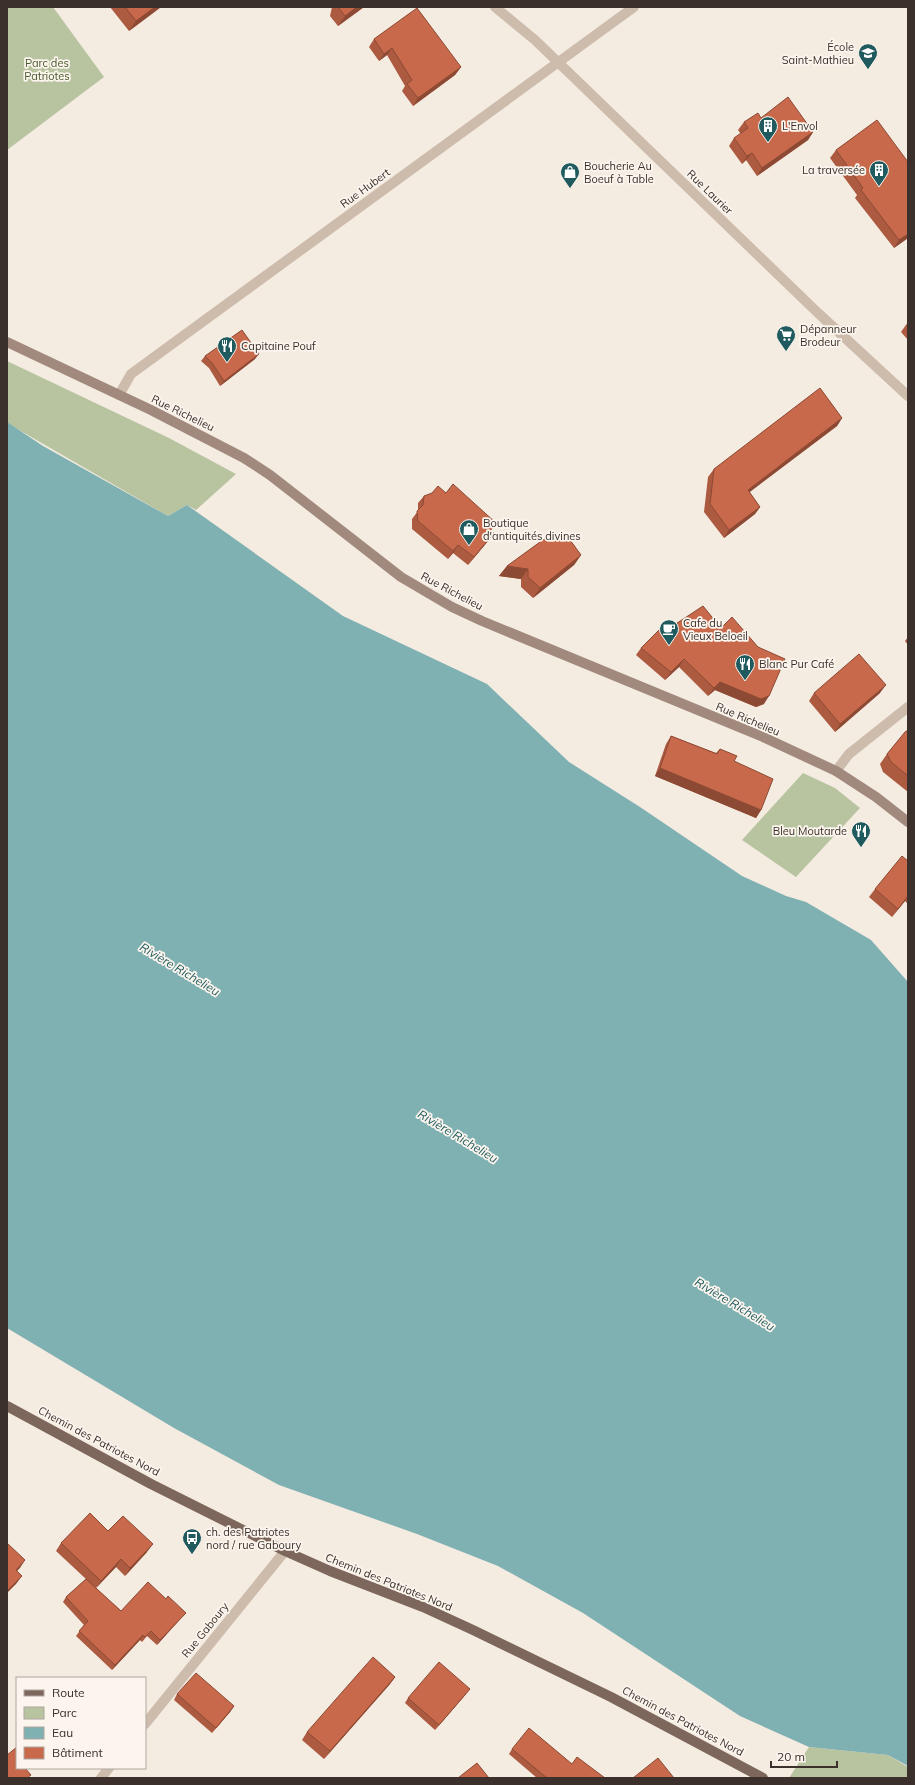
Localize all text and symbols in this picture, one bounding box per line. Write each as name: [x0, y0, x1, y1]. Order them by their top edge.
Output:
place label: École Saint-Mathieu: [782, 40, 854, 67]
school or university icon: École Saint-Mathieu: [857, 42, 879, 70]
park label: Parc des Patriotes: [24, 56, 70, 83]
building icon: L'Envol: [757, 115, 779, 143]
place label: L'Envol: [782, 119, 818, 133]
place label: Boucherie Au Boeuf à Table: [584, 159, 654, 186]
building icon: La traversée: [868, 159, 890, 187]
shop icon: Boucherie Au Boeuf à Table: [559, 161, 581, 189]
place label: La traversée: [802, 163, 865, 177]
street label: Rue Hubert: [337, 165, 393, 211]
street label: Rue Laurier: [684, 167, 736, 217]
place label: Dépanneur Brodeur: [800, 322, 857, 349]
supermarket icon: Dépanneur Brodeur: [775, 324, 797, 352]
restaurant icon: Capitaine Pouf: [216, 335, 238, 363]
place label: Capitaine Pouf: [241, 339, 316, 353]
street label: Rue Richelieu: [149, 392, 217, 434]
place label: Boutique d'antiquités divines: [483, 516, 581, 543]
shop icon: Boutique d'antiquités divines: [458, 518, 480, 546]
street label: Rue Richelieu: [418, 569, 486, 613]
place label: Cafe du Vieux Beloeil: [683, 616, 748, 643]
cafe icon: Cafe du Vieux Beloeil: [658, 618, 680, 646]
restaurant icon: Blanc Pur Café: [734, 653, 756, 681]
place label: Blanc Pur Café: [759, 657, 834, 671]
street label: Rue Richelieu: [714, 699, 782, 739]
restaurant icon: Bleu Moutarde: [850, 820, 872, 848]
place label: Bleu Moutarde: [773, 824, 847, 838]
water label: Rivière Richelieu: [137, 939, 223, 999]
water label: Rivière Richelieu: [415, 1106, 501, 1166]
water label: Rivière Richelieu: [692, 1274, 778, 1334]
street label: Chemin des Patriotes Nord: [36, 1403, 162, 1479]
place label: ch. des Patriotes nord / rue Gaboury: [206, 1525, 302, 1552]
bus stop icon: ch. des Patriotes nord / rue Gaboury: [181, 1527, 203, 1555]
street label: Chemin des Patriotes Nord: [323, 1550, 455, 1614]
street label: Rue Gaboury: [179, 1600, 232, 1660]
legend: [16, 1677, 146, 1769]
street label: Chemin des Patriotes Nord: [620, 1683, 746, 1759]
text: Route: [52, 1685, 85, 1700]
text: Parc: [52, 1705, 77, 1720]
text: Eau: [52, 1725, 73, 1740]
scale bar: [771, 1743, 837, 1769]
text: Bâtiment: [52, 1745, 103, 1760]
text: 20 m: [777, 1749, 805, 1764]

